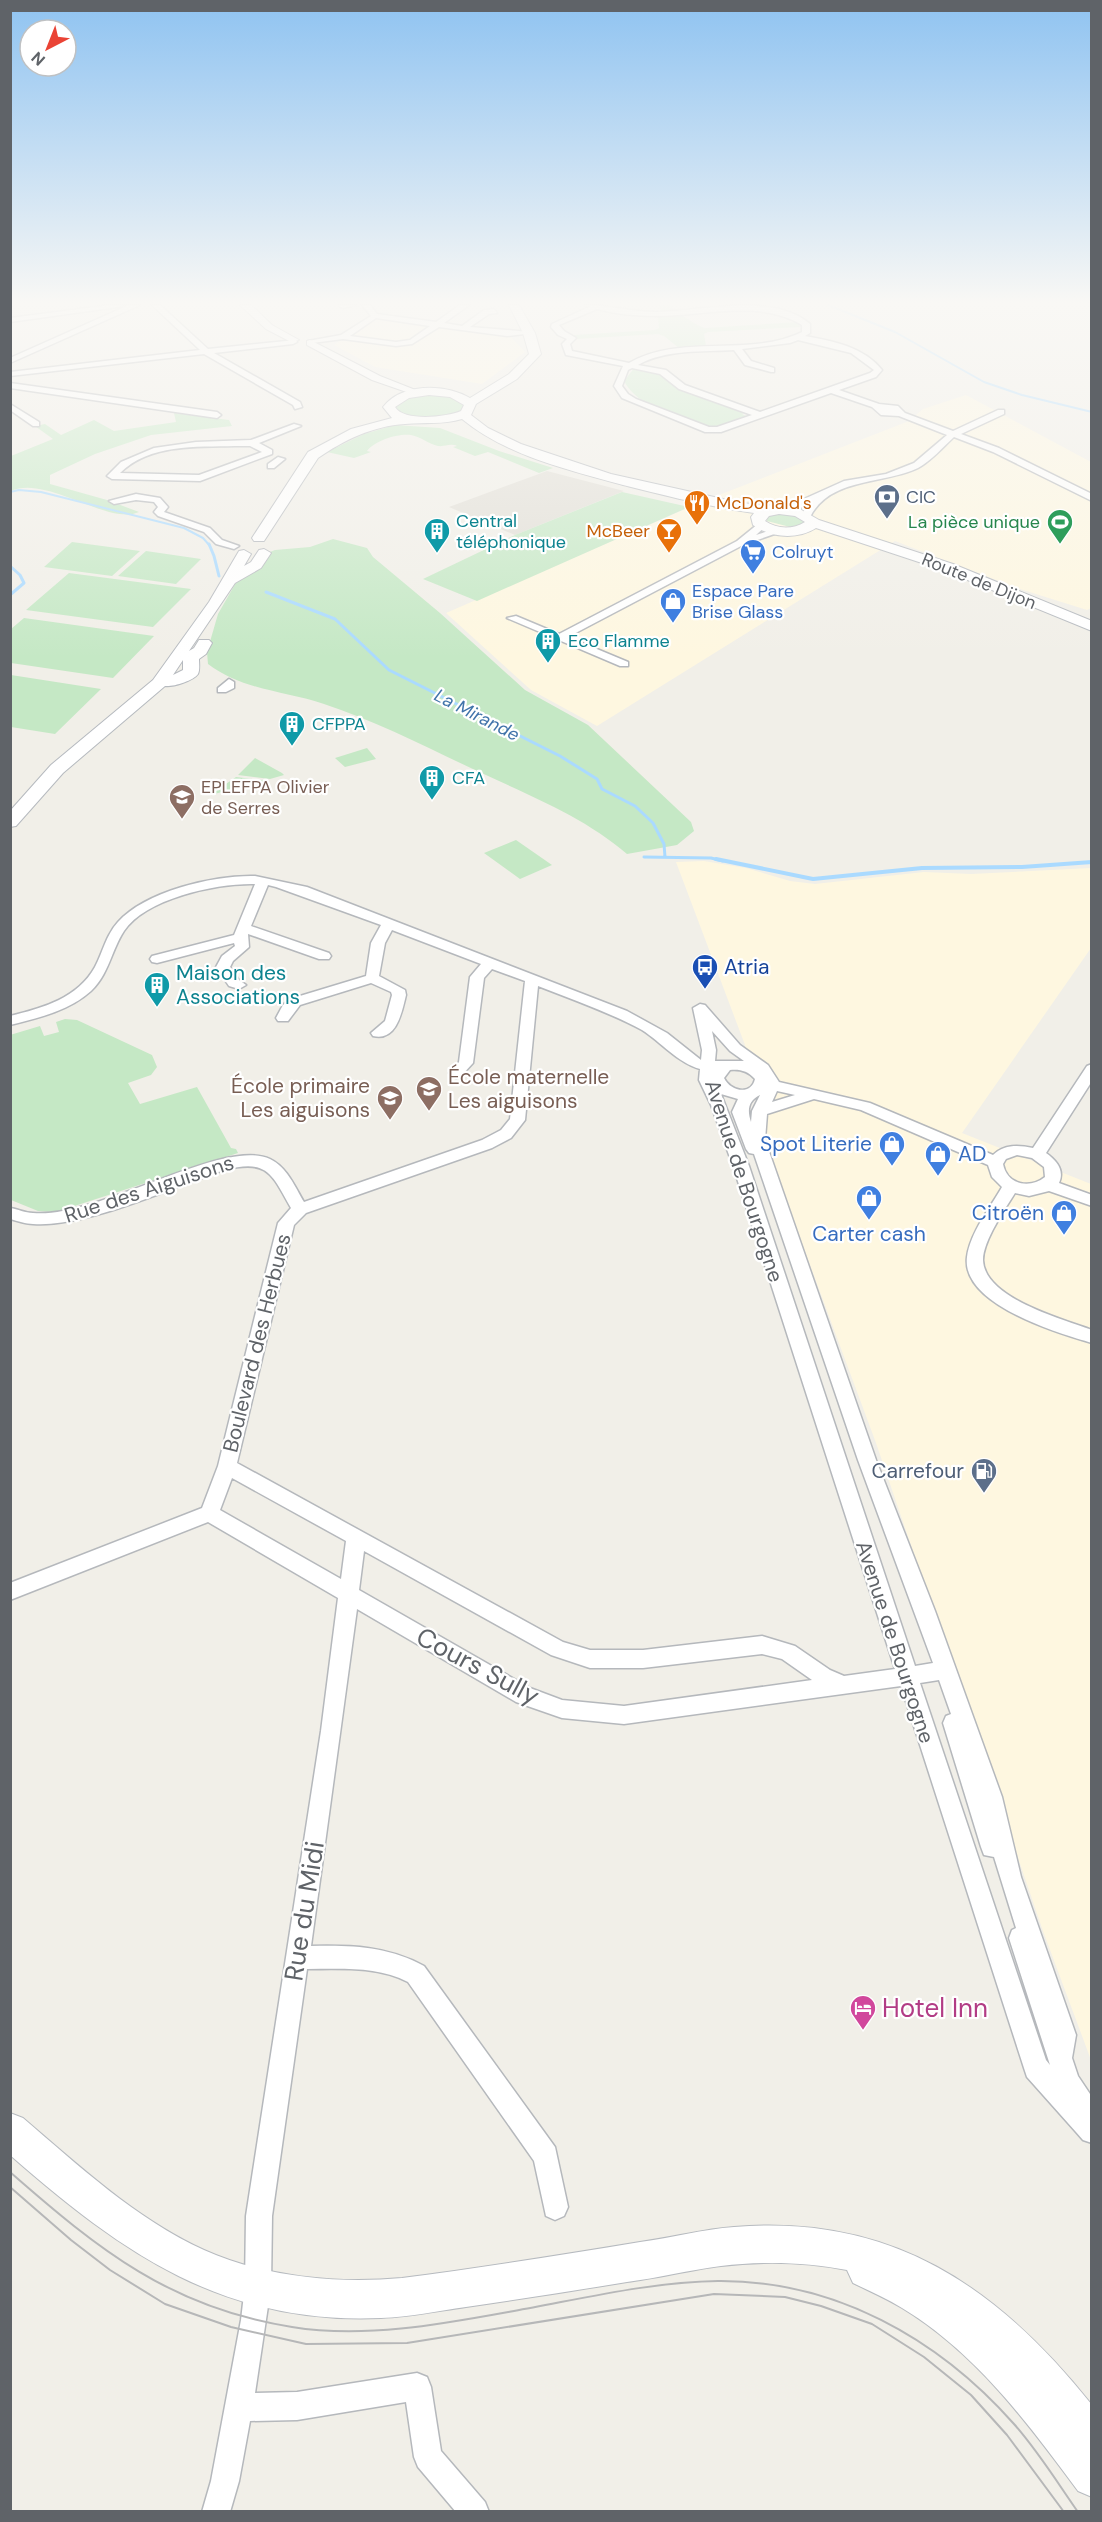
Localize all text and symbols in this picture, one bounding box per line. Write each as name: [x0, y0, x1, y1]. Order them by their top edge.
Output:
north arrow: [18, 18, 78, 78]
text: N: [27, 47, 50, 70]
bank icon: CIC: [872, 482, 902, 520]
place label: CIC: [906, 485, 936, 509]
restaurant icon: McDonald's: [682, 488, 712, 526]
place label: McDonald's: [716, 491, 812, 515]
sports icon: La pièce unique: [1045, 507, 1075, 545]
place label: Central téléphonique: [456, 509, 566, 554]
place label: La pièce unique: [908, 510, 1040, 534]
building icon: Central téléphonique: [422, 516, 452, 554]
bar icon: McBeer: [654, 516, 684, 554]
place label: McBeer: [587, 519, 650, 543]
supermarket icon: Colruyt: [738, 537, 768, 575]
place label: Colruyt: [772, 540, 834, 564]
street label: Route de Dijon: [918, 547, 1040, 615]
place label: Espace Pare Brise Glass: [692, 579, 794, 624]
shop icon: Espace Pare Brise Glass: [658, 586, 688, 624]
building icon: Eco Flamme: [533, 626, 563, 664]
place label: Eco Flamme: [568, 629, 670, 653]
water label: La Mirande: [430, 683, 524, 747]
building icon: CFPPA: [277, 709, 307, 747]
place label: CFPPA: [312, 712, 366, 736]
building icon: CFA: [417, 763, 447, 801]
place label: CFA: [452, 766, 485, 790]
place label: EPLEFPA Olivier de Serres: [201, 775, 330, 820]
school or university icon: EPLEFPA Olivier de Serres: [167, 782, 197, 820]
bus stop icon: Atria: [690, 952, 720, 990]
place label: Atria: [724, 953, 770, 981]
place label: Maison des Associations: [176, 959, 300, 1011]
building icon: Maison des Associations: [142, 970, 172, 1008]
place label: École maternelle Les aiguisons: [448, 1063, 609, 1115]
place label: École primaire Les aiguisons: [231, 1072, 370, 1124]
school or university icon: École maternelle Les aiguisons: [414, 1074, 444, 1112]
street label: Avenue de Bourgogne: [698, 1076, 790, 1286]
school or university icon: École primaire Les aiguisons: [375, 1083, 405, 1121]
shop icon: Spot Literie: [877, 1129, 907, 1167]
place label: Spot Literie: [760, 1130, 872, 1158]
shop icon: AD: [923, 1139, 953, 1177]
place label: AD: [958, 1140, 986, 1168]
street label: Rue des Aiguisons: [61, 1148, 237, 1230]
shop icon: Carter cash: [854, 1183, 884, 1221]
shop icon: Citroën: [1049, 1198, 1079, 1236]
place label: Citroën: [972, 1199, 1044, 1227]
place label: Carter cash: [812, 1220, 926, 1248]
street label: Boulevard des Herbues: [216, 1231, 298, 1455]
fuel station icon: Carrefour: [969, 1456, 999, 1494]
place label: Carrefour: [871, 1457, 964, 1485]
street label: Avenue de Bourgogne: [849, 1537, 941, 1747]
street label: Cours Sully: [411, 1619, 545, 1713]
street label: Rue du Midi: [276, 1839, 332, 1983]
place label: Hotel Inn: [882, 1991, 988, 2025]
hotel icon: Hotel Inn: [848, 1993, 878, 2031]

